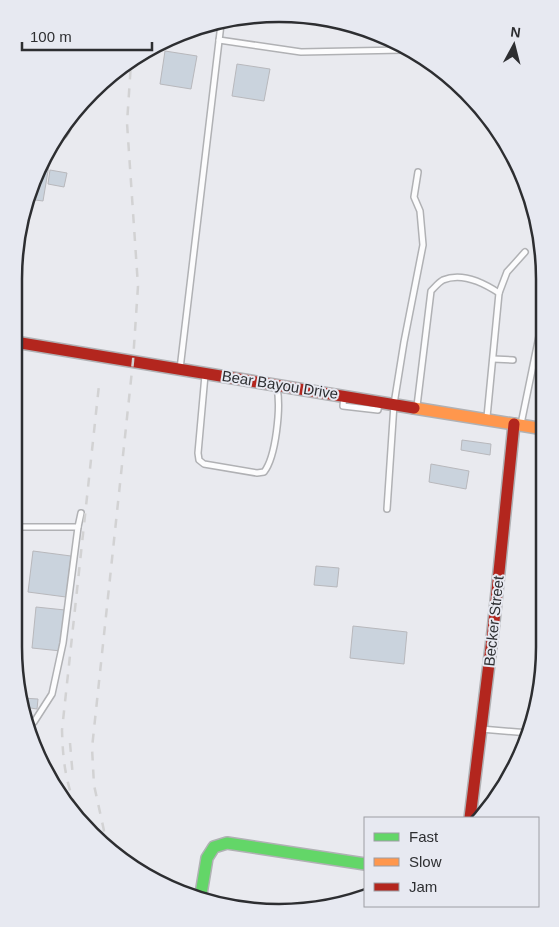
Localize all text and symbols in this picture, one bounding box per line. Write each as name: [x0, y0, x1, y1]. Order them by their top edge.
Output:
scale bar: [22, 20, 152, 52]
north arrow: [489, 20, 539, 70]
text: N: [510, 24, 522, 41]
text: 100 m: [30, 28, 72, 45]
street label: Bear Bayou Drive: [221, 367, 339, 402]
street label: Becker Street: [480, 574, 507, 667]
legend: [364, 817, 539, 907]
text: Fast: [409, 828, 439, 845]
text: Slow: [409, 853, 442, 870]
text: Jam: [409, 878, 437, 895]

